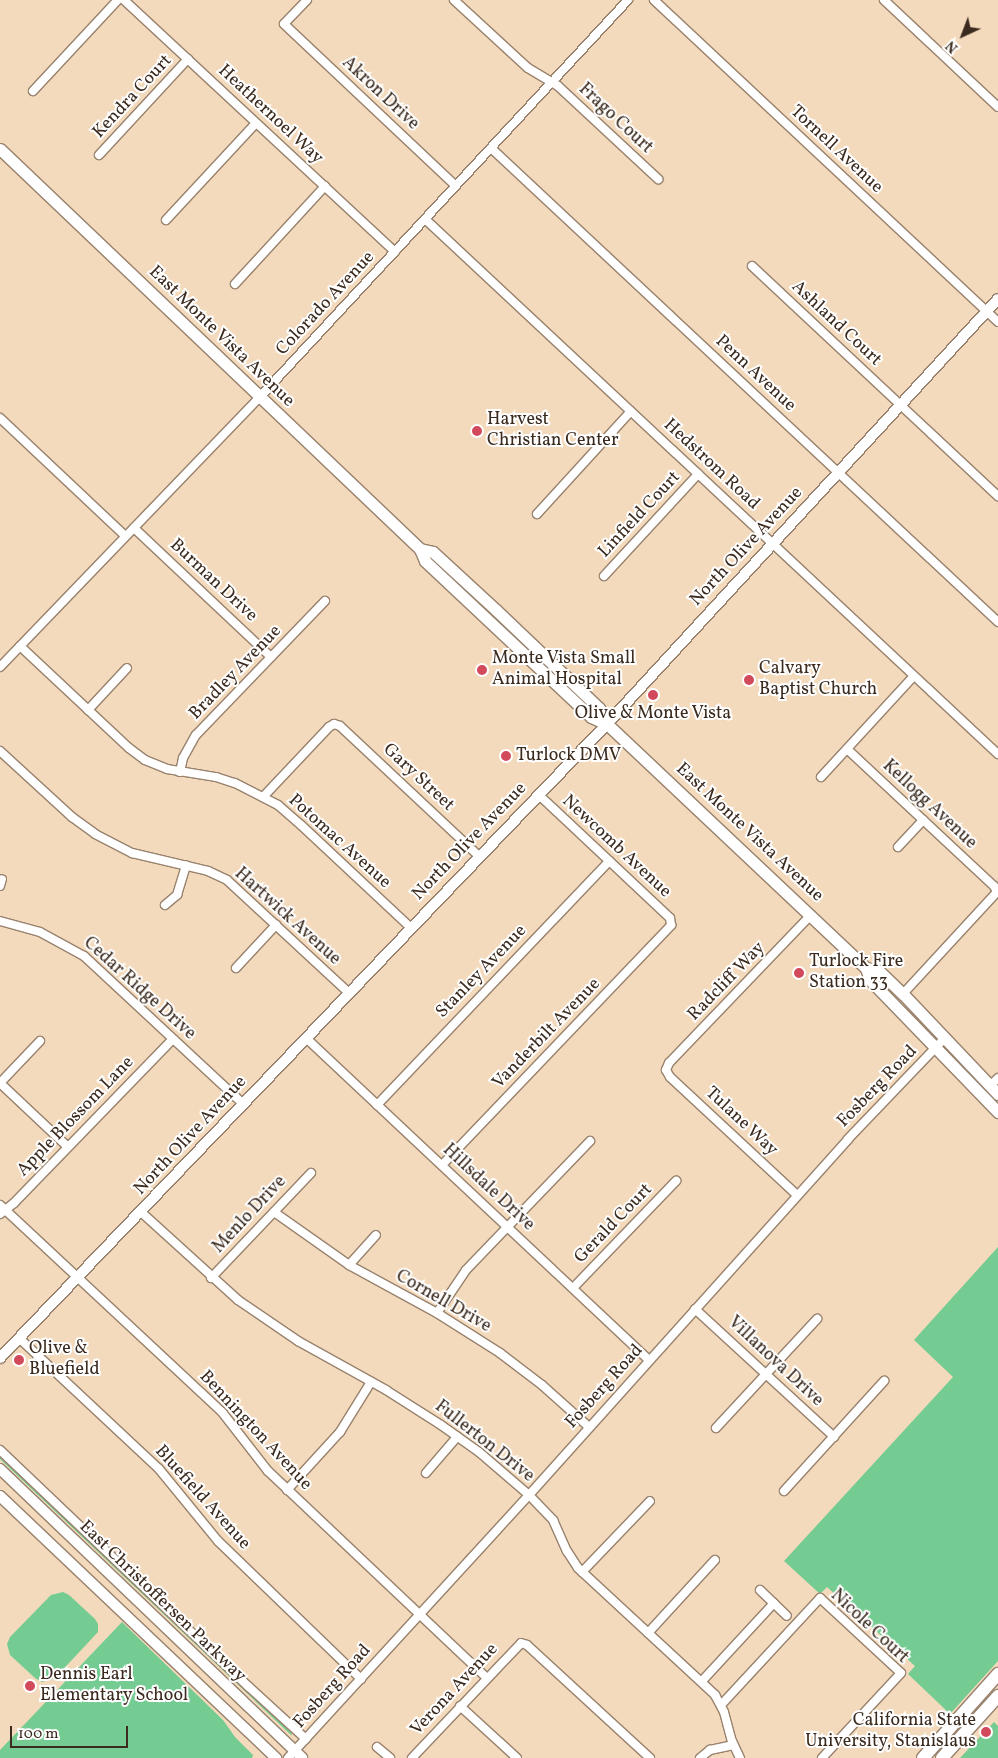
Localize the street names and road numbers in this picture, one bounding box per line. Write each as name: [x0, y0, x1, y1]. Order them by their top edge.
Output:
street label: Kendra Court: [89, 51, 177, 143]
street label: Akron Drive: [337, 53, 423, 135]
street label: Heathernoel Way: [213, 60, 327, 170]
street label: Frago Court: [573, 79, 657, 159]
street label: Tornell Avenue: [785, 102, 887, 198]
street label: Colorado Avenue: [272, 247, 380, 361]
street label: East Monte Vista Avenue: [143, 262, 299, 412]
street label: Ashland Court: [786, 277, 886, 371]
street label: Penn Avenue: [710, 331, 800, 417]
street label: Hedstrom Road: [658, 415, 764, 515]
street label: Linfield Court: [594, 467, 686, 563]
street label: North Olive Avenue: [686, 483, 808, 611]
street label: Burman Drive: [165, 535, 261, 627]
street label: Bradley Avenue: [185, 621, 287, 725]
street label: Gary Street: [378, 739, 458, 817]
street label: Kellogg Avenue: [877, 756, 981, 854]
street label: East Monte Vista Avenue: [670, 759, 828, 907]
street label: North Olive Avenue: [408, 779, 532, 905]
street label: Potomac Avenue: [283, 790, 395, 894]
street label: Newcomb Avenue: [557, 791, 675, 903]
street label: Hartwick Avenue: [229, 864, 345, 970]
street label: Stanley Avenue: [432, 921, 532, 1023]
street label: Cedar Ridge Drive: [78, 933, 200, 1045]
street label: Radcliff Way: [684, 938, 770, 1026]
street label: Vanderbilt Avenue: [488, 974, 606, 1094]
street label: Fosberg Road: [833, 1041, 923, 1133]
street label: Apple Blossom Lane: [13, 1052, 139, 1182]
street label: North Olive Avenue: [130, 1072, 252, 1200]
street label: Tulane Way: [700, 1083, 782, 1161]
street label: Hillsdale Drive: [437, 1140, 539, 1236]
street label: Menlo Drive: [209, 1172, 291, 1258]
street label: Gerald Court: [571, 1180, 657, 1268]
street label: Cornell Drive: [391, 1266, 495, 1338]
street label: Villanova Drive: [723, 1312, 827, 1412]
street label: Fosberg Road: [562, 1340, 648, 1434]
street label: Bennington Avenue: [194, 1367, 316, 1495]
street label: Fullerton Drive: [430, 1396, 538, 1488]
street label: Bluefield Avenue: [149, 1441, 255, 1555]
street label: East Christoffersen Parkway: [74, 1517, 250, 1687]
street label: Nicole Court: [825, 1585, 913, 1669]
street label: Verona Avenue: [407, 1639, 503, 1741]
street label: Fosberg Road: [290, 1640, 376, 1734]

